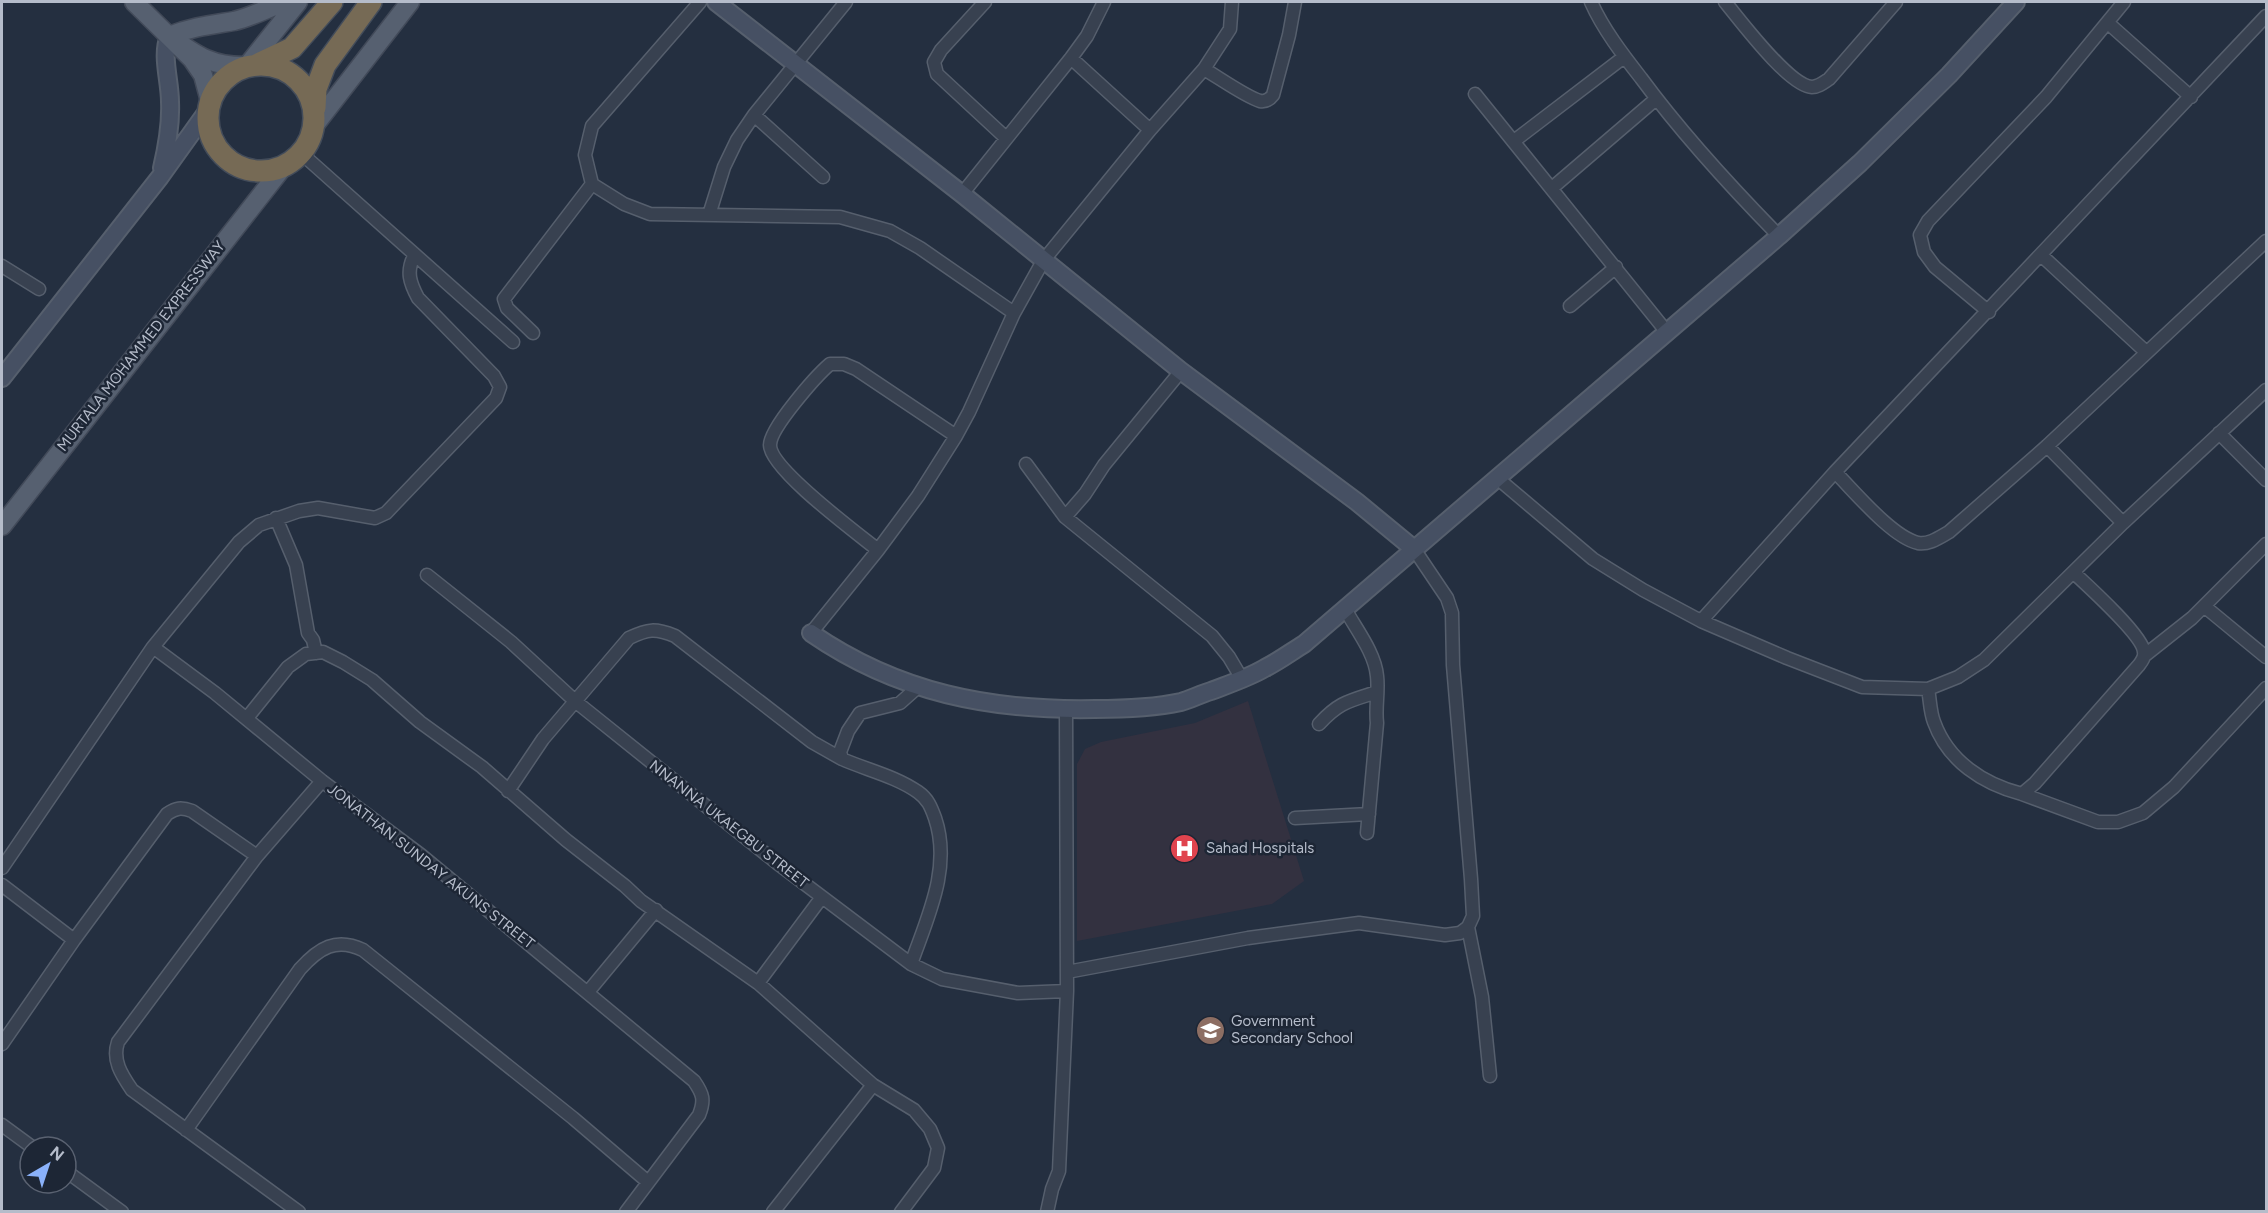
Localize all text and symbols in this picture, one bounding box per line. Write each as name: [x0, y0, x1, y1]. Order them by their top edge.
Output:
street label: MURTALA MOHAMMED EXPRESSWAY: [53, 237, 229, 455]
street label: NNANNA UKAEGBU STREET: [646, 756, 813, 892]
street label: JONATHAN SUNDAY AKUNS STREET: [324, 780, 539, 953]
hospital icon: Sahad Hospitals: [1169, 832, 1201, 864]
place label: Sahad Hospitals: [1206, 839, 1314, 857]
place label: Government Secondary School: [1231, 1012, 1353, 1047]
school or university icon: Government Secondary School: [1194, 1014, 1226, 1046]
north arrow: [18, 1135, 78, 1195]
text: N: [46, 1142, 68, 1165]

